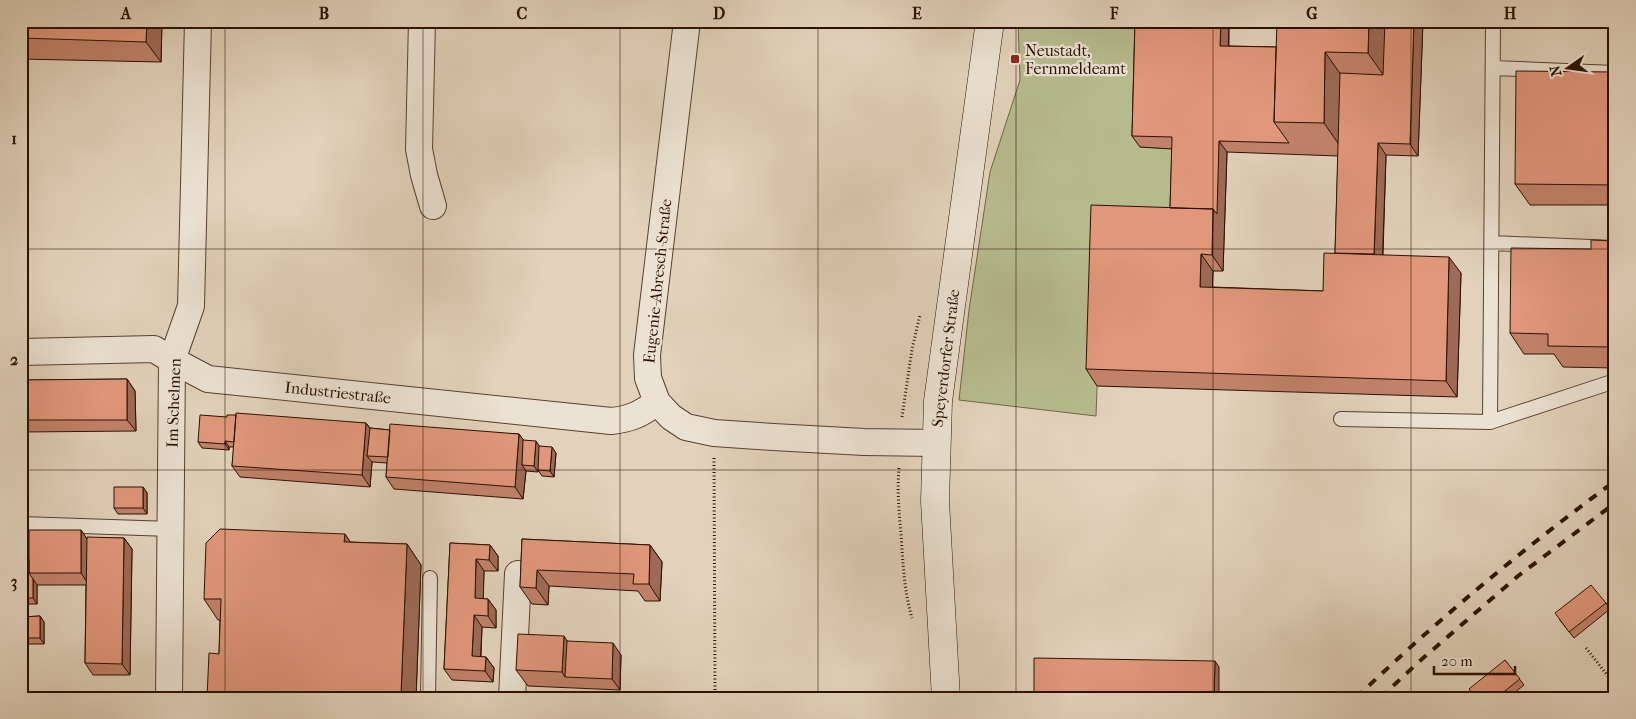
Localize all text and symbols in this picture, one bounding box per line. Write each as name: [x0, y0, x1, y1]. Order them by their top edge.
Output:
text: A: [120, 4, 132, 23]
text: B: [319, 4, 329, 23]
text: C: [517, 4, 528, 23]
text: D: [713, 4, 725, 23]
text: E: [912, 4, 922, 23]
text: F: [1109, 4, 1119, 23]
text: G: [1306, 4, 1318, 23]
text: H: [1504, 4, 1517, 23]
place label: Neustadt, Fernmeldeamt: [1025, 41, 1126, 78]
north arrow: [1544, 42, 1594, 92]
marker: Neustadt, Fernmeldeamt: [1009, 53, 1021, 65]
text: N: [1546, 63, 1565, 78]
text: 1: [11, 129, 17, 148]
street label: Eugenie-Abresch-Straße: [639, 198, 676, 364]
street label: Speyerdorfer Straße: [928, 288, 963, 428]
text: 2: [10, 350, 18, 369]
street label: Im Schelmen: [162, 357, 185, 448]
street label: Industriestraße: [284, 377, 392, 408]
text: 3: [11, 572, 17, 592]
scale bar: [1434, 644, 1515, 676]
text: 20 m: [1441, 652, 1473, 670]

